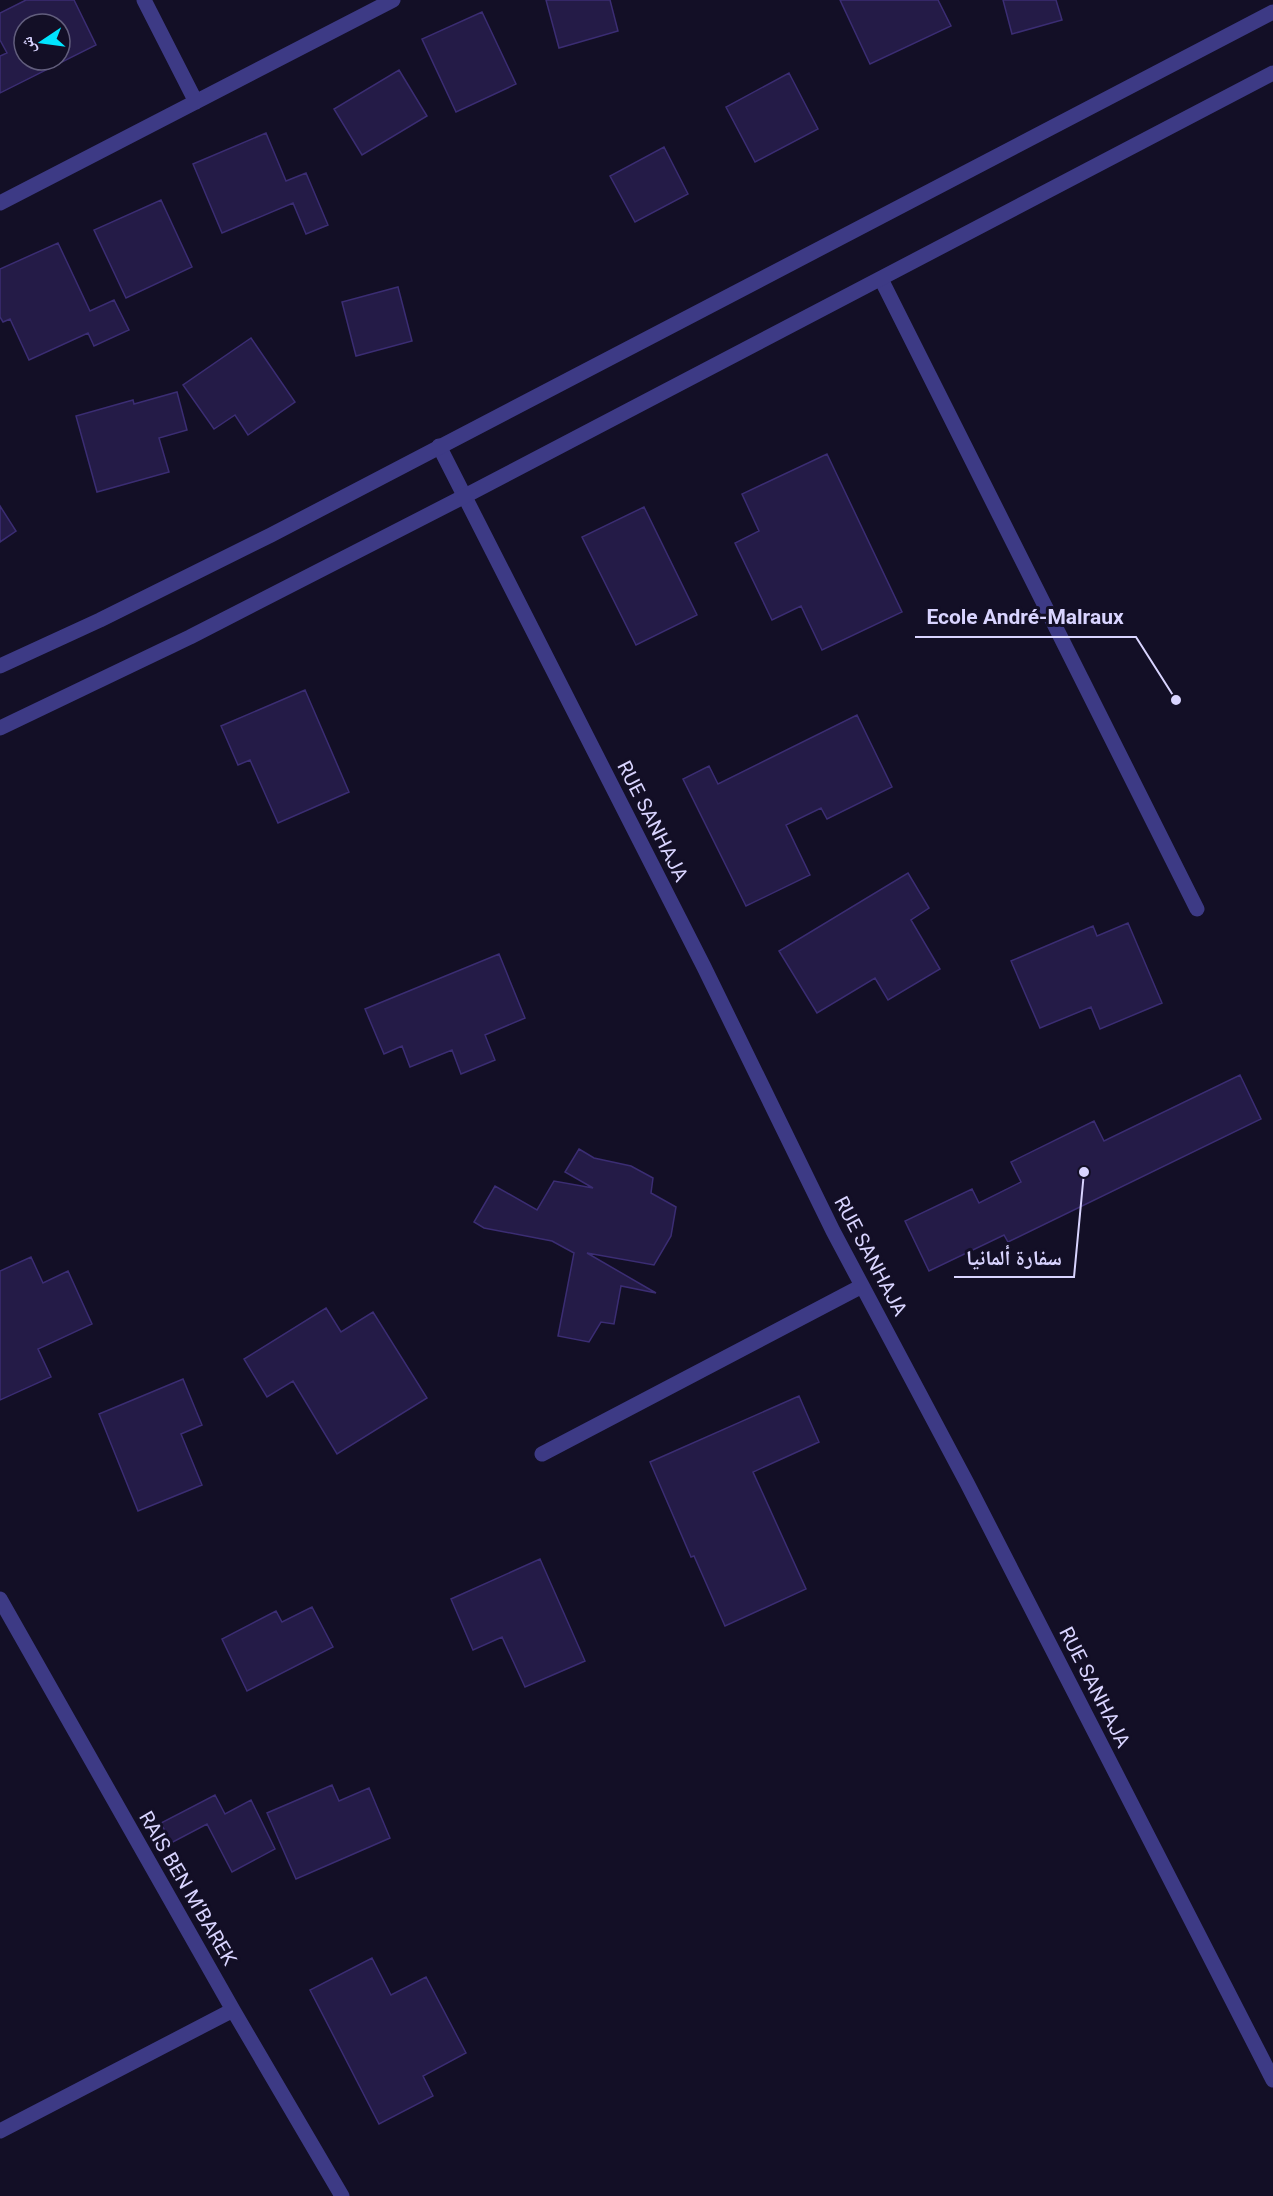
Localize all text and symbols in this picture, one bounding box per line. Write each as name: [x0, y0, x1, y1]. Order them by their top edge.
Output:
north arrow: [12, 12, 72, 72]
text: ش: [17, 35, 39, 56]
callout: Ecole André-Malraux: [915, 598, 1136, 637]
text: Ecole André-Malraux: [926, 605, 1124, 629]
street label: RUE SANHAJA: [612, 757, 694, 885]
street label: RUE SANHAJA: [829, 1192, 913, 1320]
callout: سفارة ألمانيا: [954, 1238, 1074, 1277]
text: سفارة ألمانيا: [966, 1244, 1062, 1270]
street label: RUE SANHAJA: [1054, 1623, 1136, 1751]
street label: RAIS BEN M’BAREK: [134, 1807, 242, 1970]

